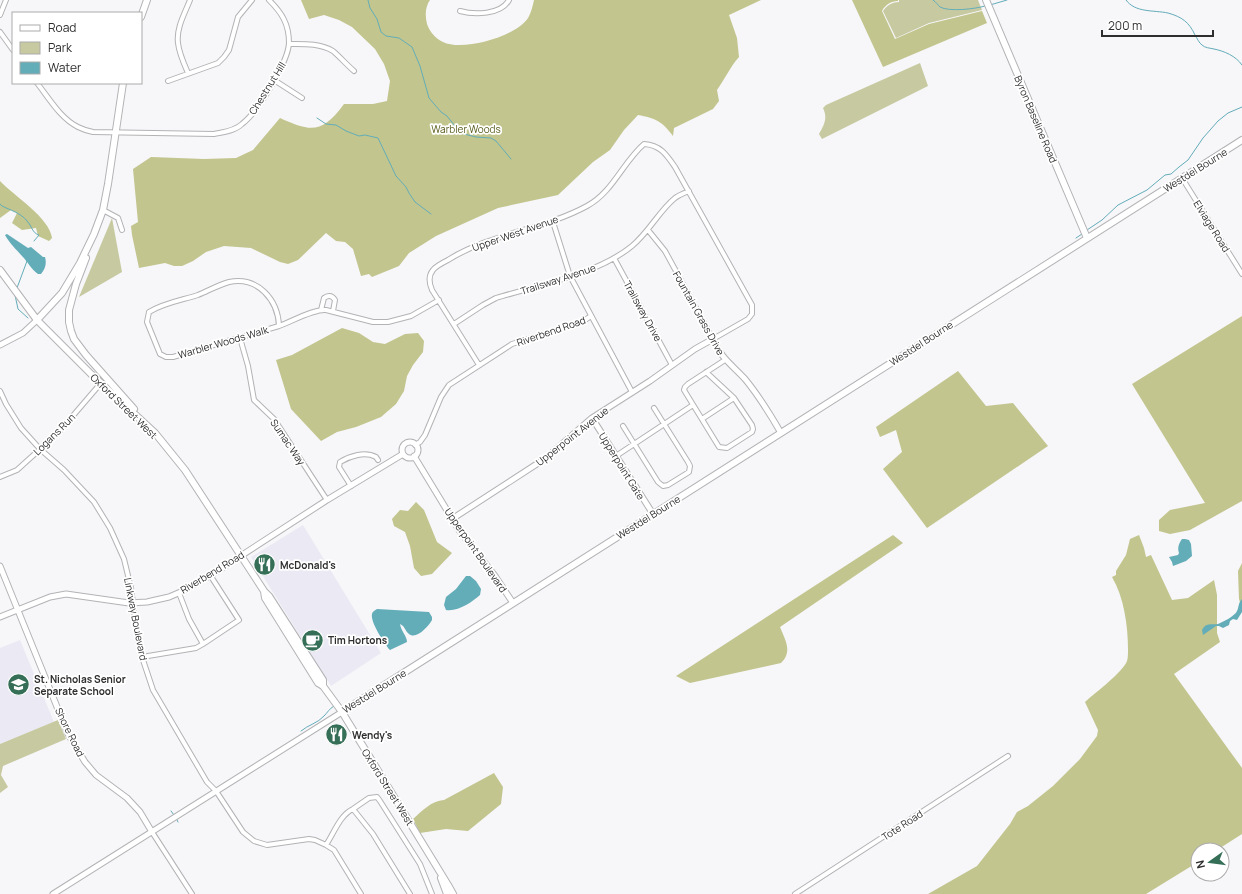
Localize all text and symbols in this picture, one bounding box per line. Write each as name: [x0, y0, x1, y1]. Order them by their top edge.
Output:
legend: [12, 12, 142, 84]
scale bar: [1102, 12, 1213, 38]
text: 200 m: [1108, 17, 1142, 34]
text: Road: [48, 19, 76, 36]
text: Park: [48, 39, 73, 56]
text: Water: [48, 59, 82, 76]
street label: Chestnut Hill: [245, 59, 289, 117]
street label: Byron Baseline Road: [1011, 73, 1061, 165]
park label: Warbler Woods: [431, 122, 501, 136]
street label: Westdel Bourne: [1160, 145, 1230, 195]
street label: Elviage Road: [1191, 197, 1233, 255]
street label: Upper West Avenue: [470, 212, 560, 254]
street label: Trailsway Avenue: [519, 260, 598, 298]
street label: Fountain Grass Drive: [670, 268, 728, 358]
street label: Trailsway Drive: [621, 278, 666, 344]
street label: Riverbend Road: [515, 313, 587, 349]
street label: Westdel Bourne: [887, 317, 956, 369]
street label: Warbler Woods Walk: [176, 322, 271, 362]
street label: Oxford Street West: [87, 370, 161, 442]
street label: Upperpoint Avenue: [533, 403, 611, 469]
street label: Logans Run: [30, 410, 78, 458]
street label: Sumac Way: [267, 416, 309, 469]
street label: Upperpoint Gate: [596, 430, 648, 502]
street label: Westdel Bourne: [613, 492, 683, 542]
street label: Upperpoint Boulevard: [442, 505, 510, 595]
street label: Riverbend Road: [177, 547, 247, 597]
restaurant icon: McDonald's: [252, 552, 278, 578]
place label: McDonald's: [280, 558, 336, 572]
street label: Linkway Boulevard: [121, 576, 151, 662]
cafe icon: Tim Hortons: [299, 627, 325, 653]
place label: Tim Hortons: [328, 633, 388, 647]
street label: Westdel Bourne: [339, 666, 409, 716]
school or university icon: St. Nicholas Senior Separate School: [6, 672, 32, 698]
place label: St. Nicholas Senior Separate School: [34, 672, 126, 698]
street label: Shore Road: [52, 705, 88, 759]
restaurant icon: Wendy's: [323, 722, 349, 748]
place label: Wendy's: [352, 728, 393, 742]
street label: Oxford Street West: [359, 746, 417, 828]
street label: Tote Road: [879, 806, 925, 844]
north arrow: [1190, 842, 1230, 882]
text: N: [1192, 859, 1208, 870]

